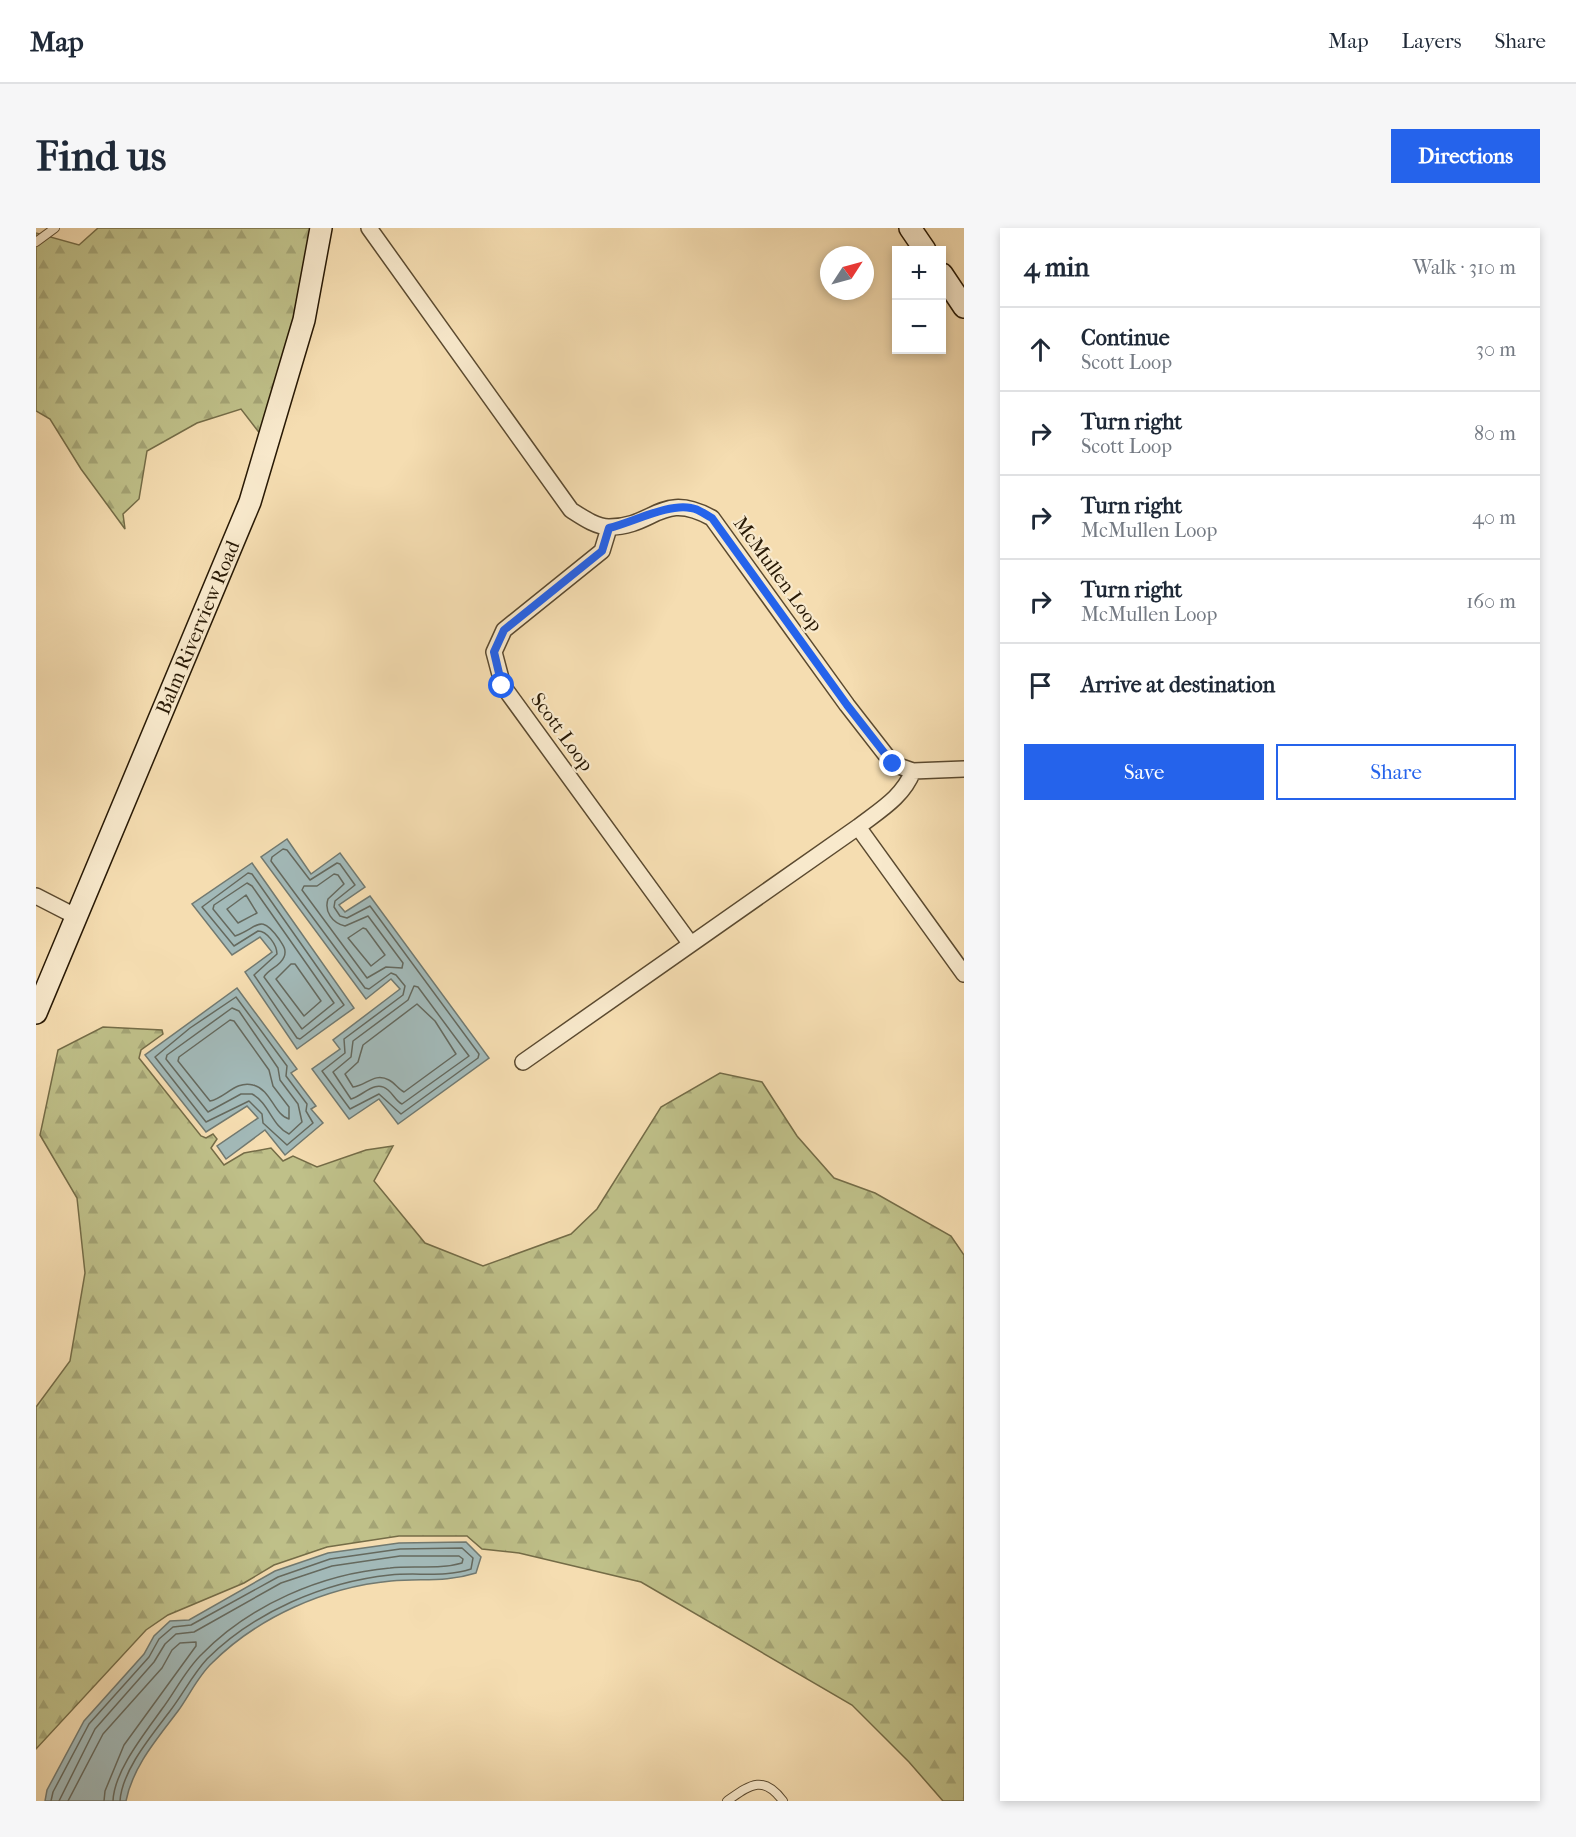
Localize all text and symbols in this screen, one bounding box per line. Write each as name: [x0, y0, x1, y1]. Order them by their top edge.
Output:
text: Map: [30, 25, 84, 58]
text: Map: [1328, 29, 1369, 53]
text: Layers: [1402, 29, 1461, 53]
text: Share: [1494, 29, 1546, 53]
button: Directions: [1391, 129, 1540, 183]
text: Find us: [36, 132, 166, 181]
north arrow: [820, 246, 874, 300]
map controls: [892, 246, 946, 354]
button: +: [892, 246, 946, 300]
text: 4 min: [1024, 252, 1089, 283]
text: Walk · 310 m: [1413, 256, 1516, 279]
button: −: [892, 300, 946, 354]
text: Continue: [1081, 325, 1170, 351]
icon: ahead: [1024, 333, 1057, 366]
text: 30 m: [1476, 338, 1516, 361]
text: Scott Loop: [1081, 351, 1172, 374]
text: Turn right: [1081, 409, 1182, 435]
icon: right: [1024, 417, 1057, 450]
text: 80 m: [1474, 422, 1516, 445]
text: Scott Loop: [1081, 435, 1172, 458]
text: Turn right: [1081, 493, 1182, 519]
icon: right: [1024, 501, 1057, 534]
text: 40 m: [1472, 506, 1516, 529]
street label: McMullen Loop: [729, 512, 827, 636]
text: McMullen Loop: [1081, 519, 1217, 542]
street label: Balm Riverview Road: [151, 536, 244, 718]
text: Turn right: [1081, 577, 1182, 603]
icon: right: [1024, 585, 1057, 618]
text: 160 m: [1466, 590, 1516, 613]
text: McMullen Loop: [1081, 603, 1217, 626]
icon: arrive: [1024, 669, 1057, 702]
route start: [488, 672, 514, 698]
text: Arrive at destination: [1081, 672, 1275, 698]
street label: Scott Loop: [526, 688, 598, 776]
button: Save: [1024, 744, 1264, 800]
button: Share: [1276, 744, 1516, 800]
route end: [879, 750, 905, 776]

